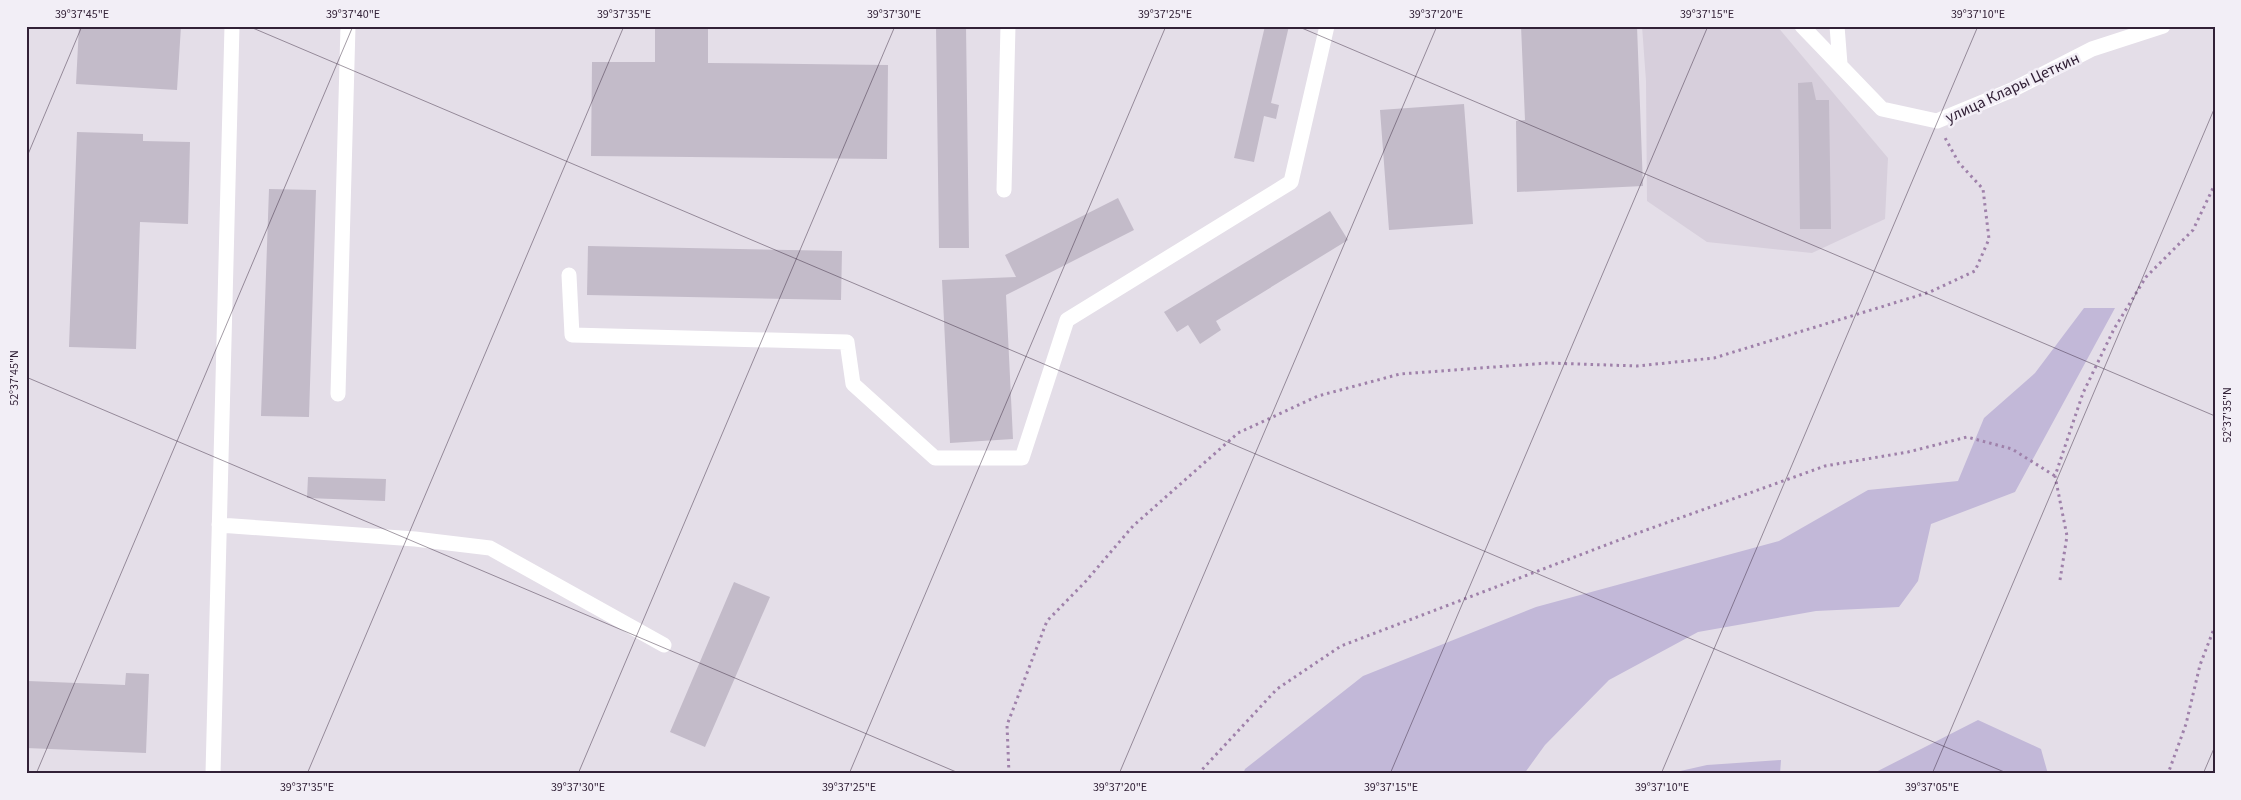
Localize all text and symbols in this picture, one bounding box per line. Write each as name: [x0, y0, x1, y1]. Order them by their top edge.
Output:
text: 39°37'45"E: [55, 6, 109, 23]
text: 39°37'40"E: [326, 6, 380, 23]
text: 39°37'35"E: [597, 6, 651, 23]
text: 39°37'30"E: [867, 6, 921, 23]
text: 39°37'25"E: [1138, 6, 1192, 23]
text: 39°37'20"E: [1409, 6, 1463, 23]
text: 39°37'15"E: [1680, 6, 1734, 23]
text: 39°37'10"E: [1951, 6, 2005, 23]
street label: улица Клары Цеткин: [1942, 47, 2083, 129]
text: 52°37'45"N: [6, 350, 23, 406]
text: 52°37'35"N: [2219, 387, 2236, 443]
text: 39°37'35"E: [280, 779, 334, 796]
text: 39°37'30"E: [551, 779, 605, 796]
text: 39°37'25"E: [822, 779, 876, 796]
text: 39°37'20"E: [1093, 779, 1147, 796]
text: 39°37'15"E: [1364, 779, 1418, 796]
text: 39°37'10"E: [1635, 779, 1689, 796]
text: 39°37'05"E: [1905, 779, 1959, 796]

